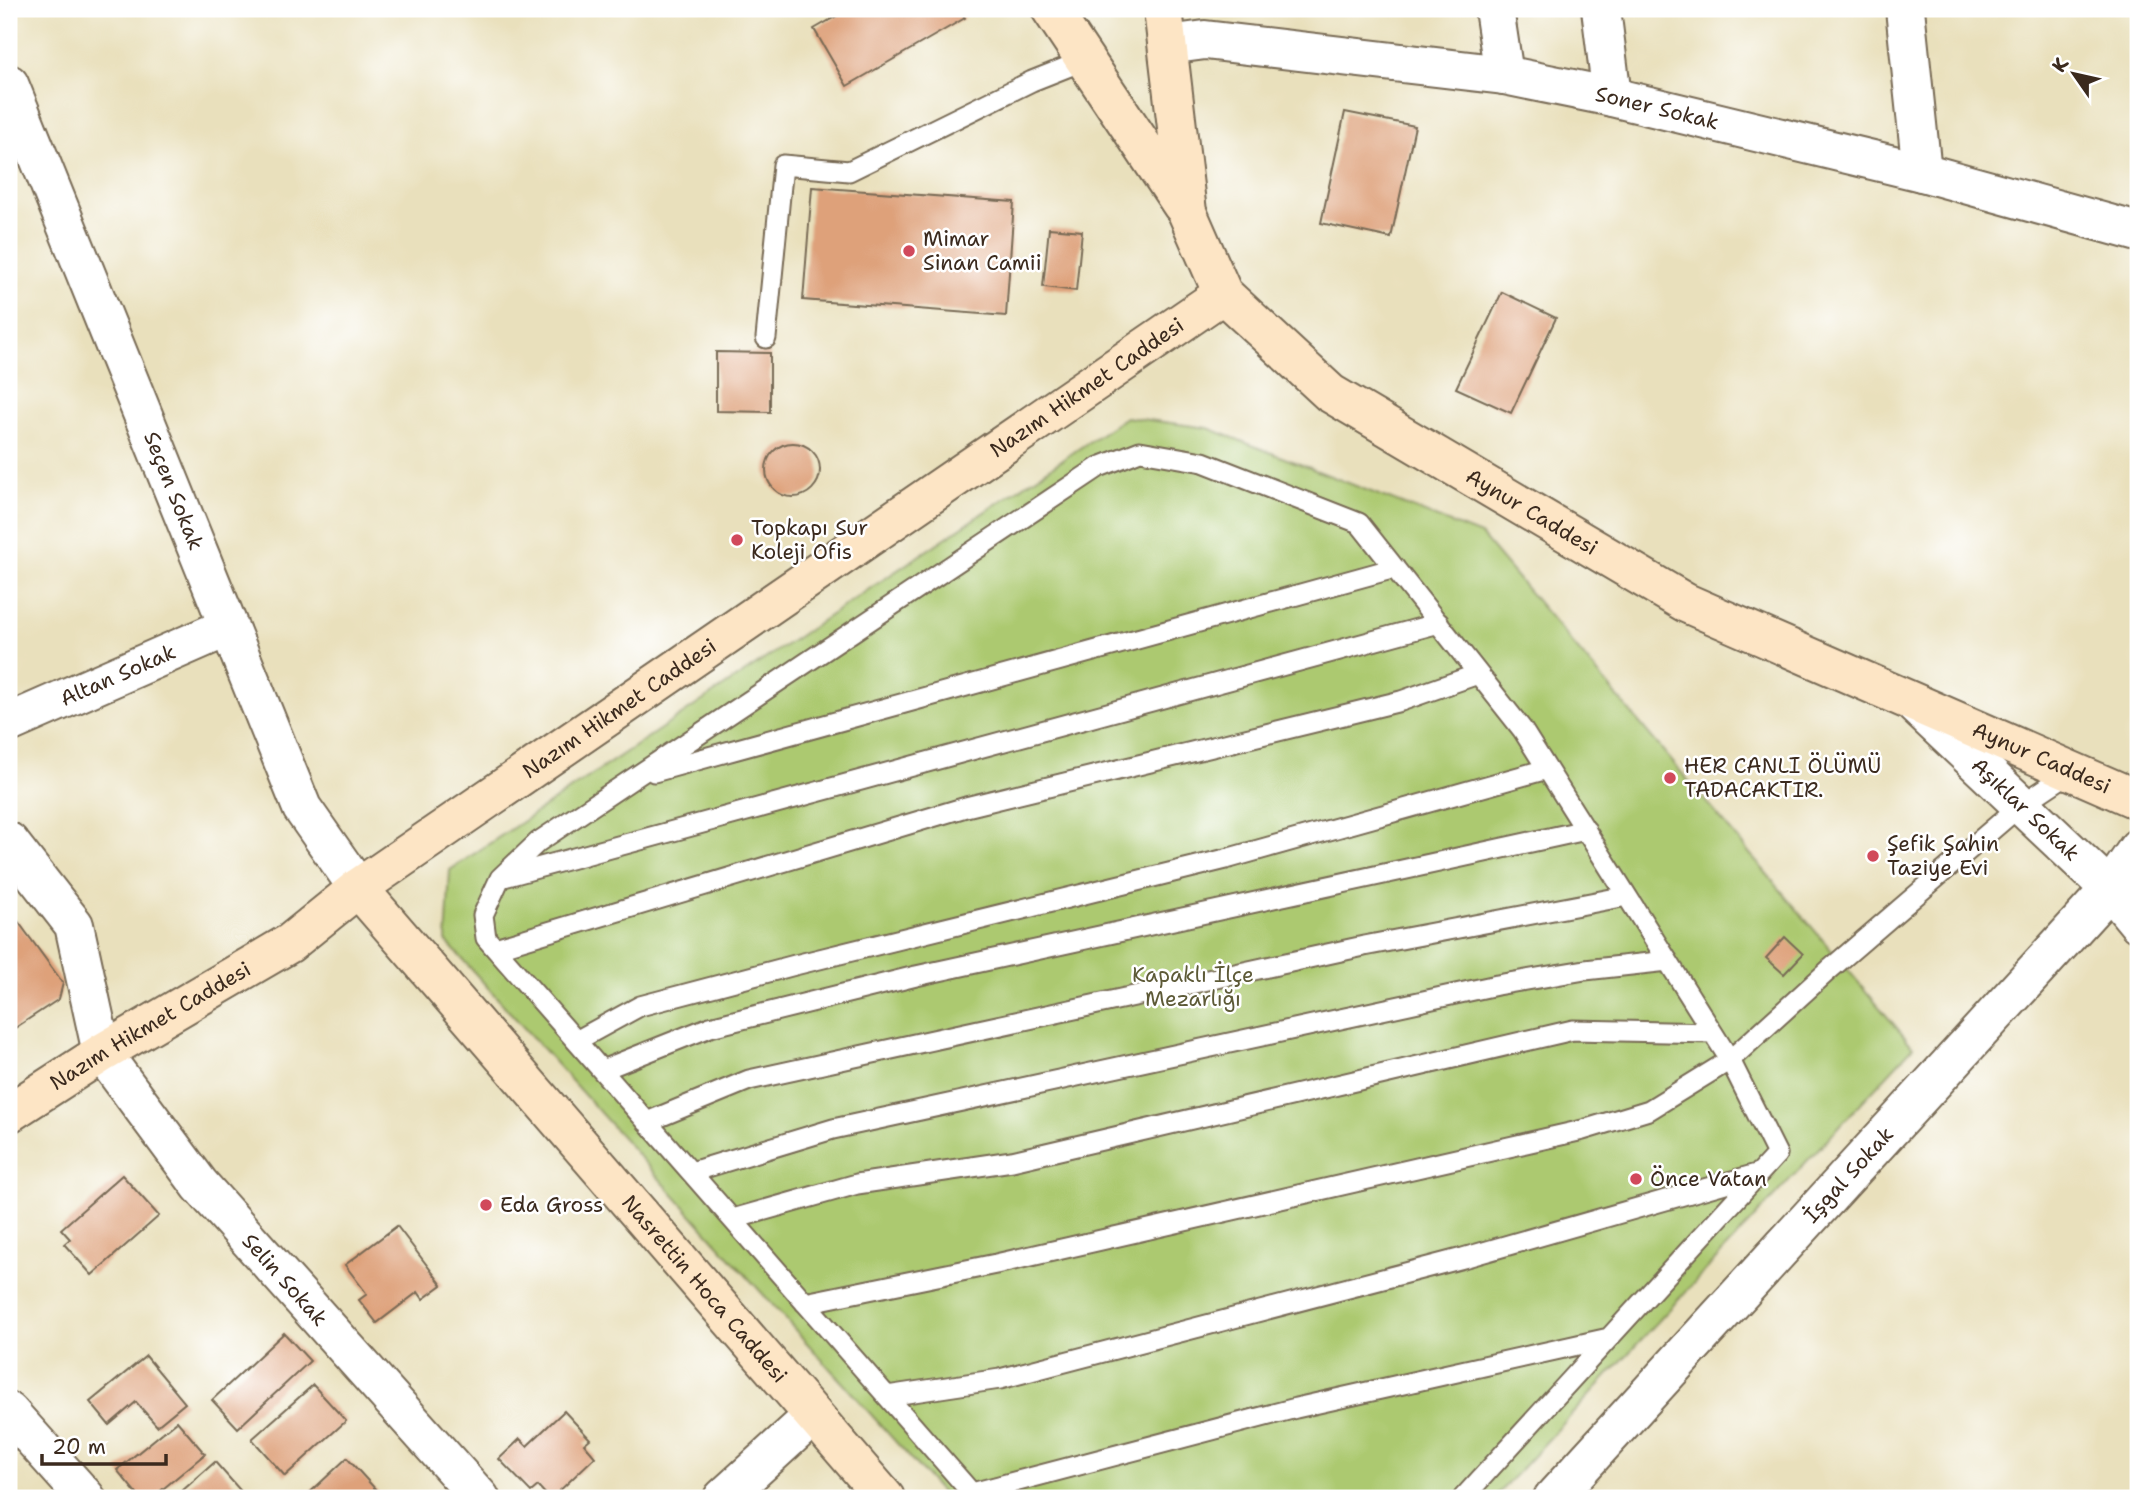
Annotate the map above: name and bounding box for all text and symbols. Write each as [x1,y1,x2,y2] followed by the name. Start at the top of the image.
[2038,38,2108,108] north arrow
[2046,52,2074,77] text: K
[1593,80,1722,136] street label: Soner Sokak
[923,225,1042,277] place label: Mimar Sinan Camii
[901,243,917,259] marker: Mimar Sinan Camii
[984,311,1189,464] street label: Nazım Hikmet Caddesi
[137,428,210,554] street label: Seçen Sokak
[1461,462,1603,562] street label: Aynur Caddesi
[751,514,868,566] place label: Topkapı Sur Koleji Ofis
[729,532,745,548] marker: Topkapı Sur Koleji Ofis
[517,632,722,785] street label: Nazım Hikmet Caddesi
[56,638,180,713] street label: Altan Sokak
[1968,716,2115,800] street label: Aynur Caddesi
[1965,751,2086,867] street label: Aşıklar Sokak
[1684,752,1881,804] place label: HER CANLI ÖLÜMÜ TADACAKTIR.
[1662,770,1678,786] marker: HER CANLI ÖLÜMÜ TADACAKTIR.
[1887,830,1999,882] place label: Şefik Şahin Taziye Evi
[1865,848,1881,864] marker: Şefik Şahin Taziye Evi
[44,955,256,1097] street label: Nazım Hikmet Caddesi
[1132,961,1254,1013] park label: Kapaklı İlçe Mezarlığı
[1797,1121,1900,1229] street label: İşgal Sokak
[1650,1165,1767,1193] place label: Önce Vatan
[1628,1171,1644,1187] marker: Önce Vatan
[615,1189,793,1389] street label: Nasrettin Hoca Caddesi
[500,1191,603,1219] place label: Eda Gross
[478,1197,494,1213] marker: Eda Gross
[236,1227,334,1332] street label: Selin Sokak
[42,1423,166,1467] scale bar
[52,1433,106,1461] text: 20 m

